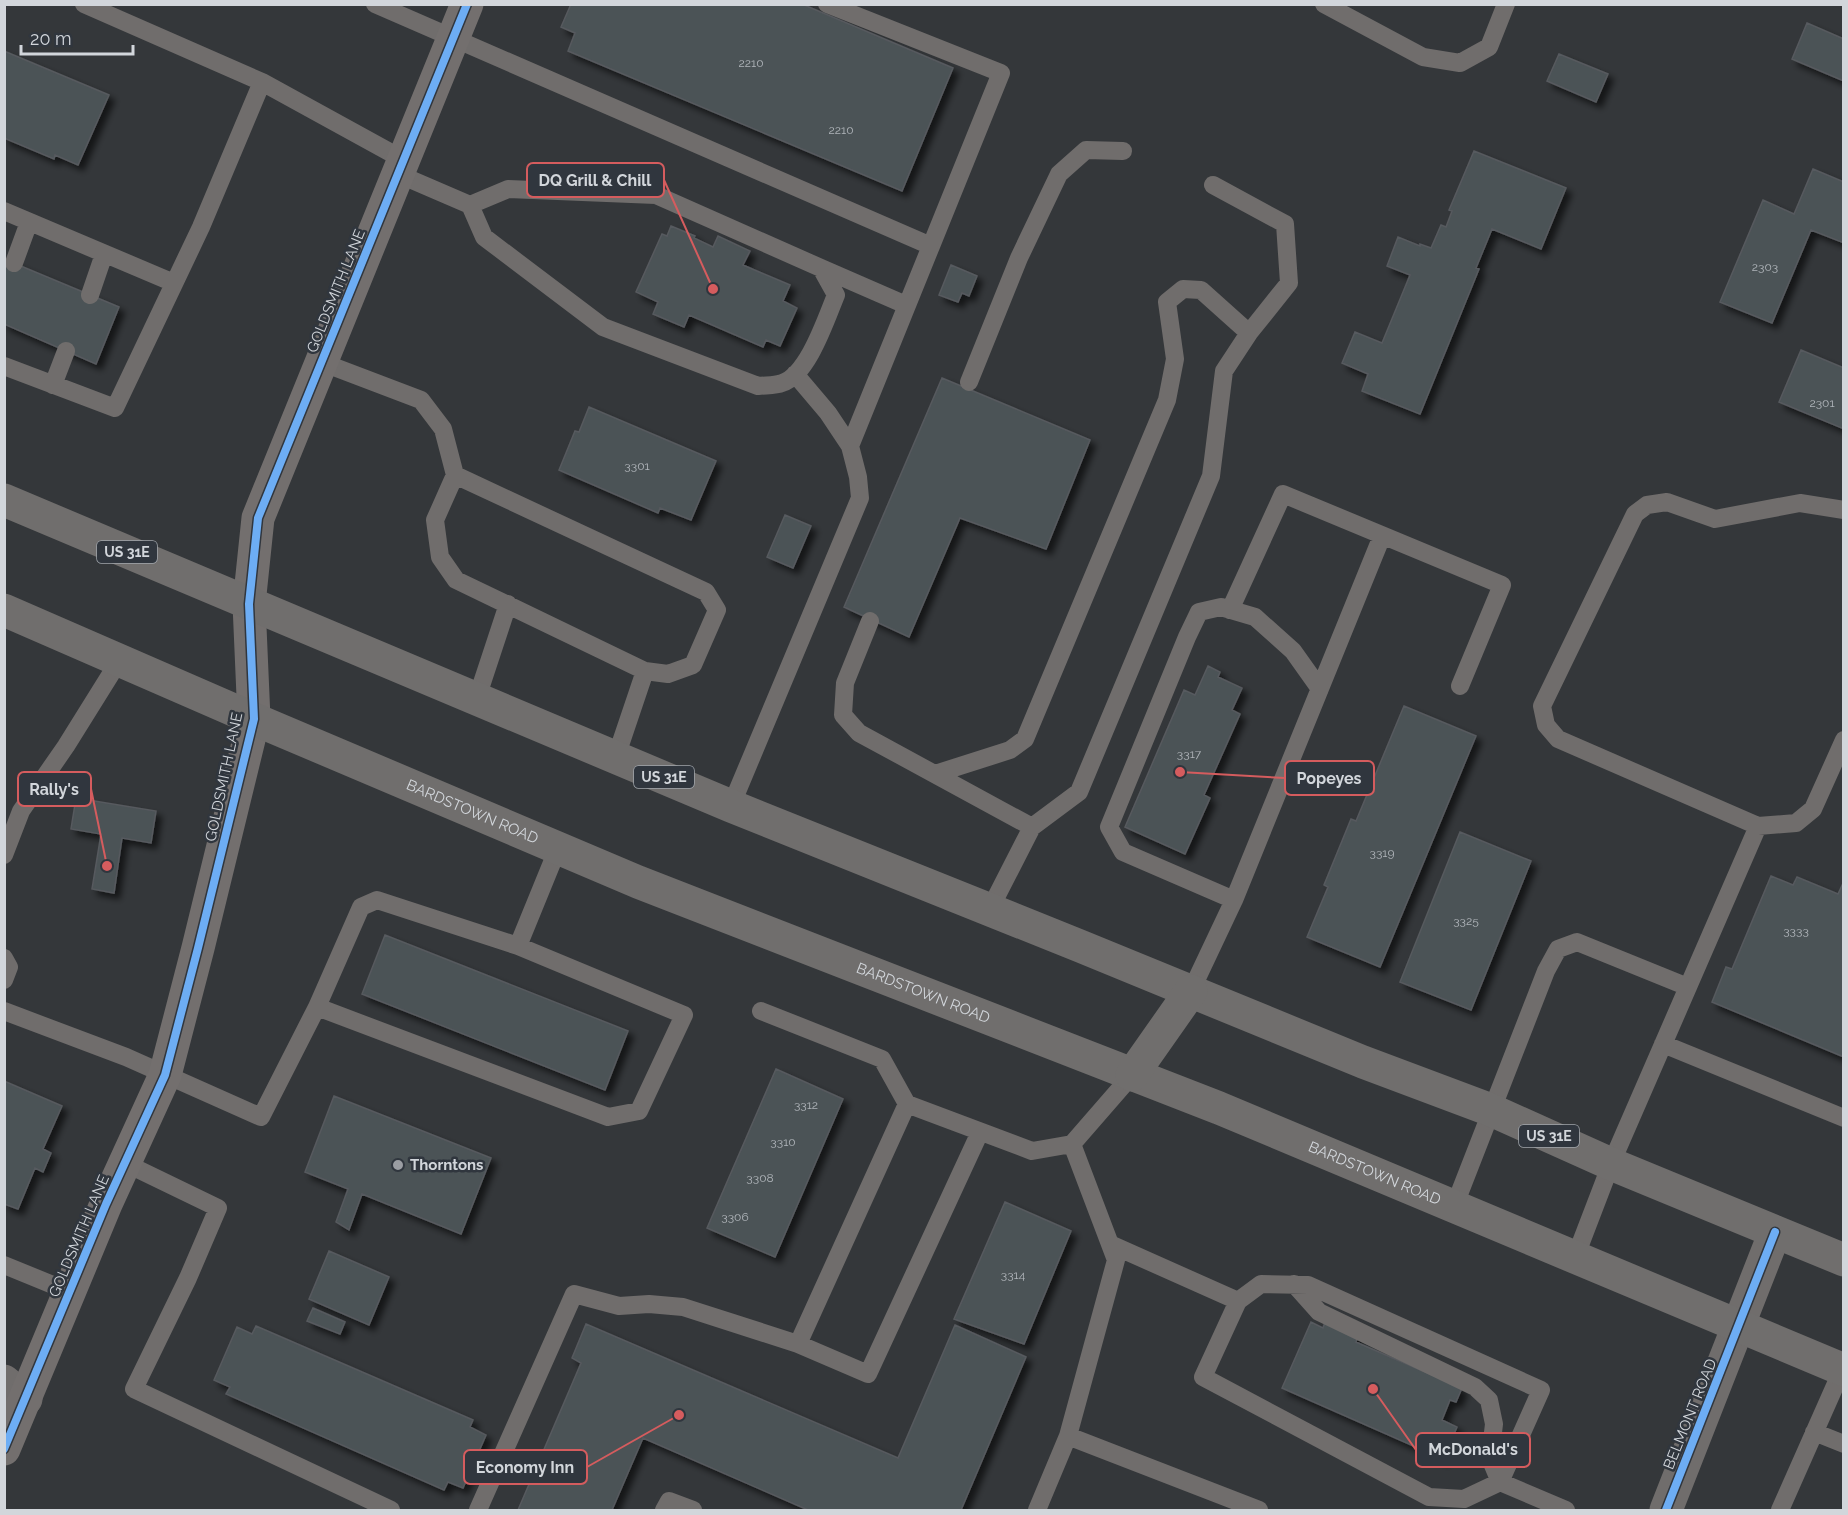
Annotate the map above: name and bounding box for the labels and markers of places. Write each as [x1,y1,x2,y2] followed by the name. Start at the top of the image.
[527,163,664,197] callout: DQ Grill & Chill
[1285,761,1374,795] callout: Popeyes
[18,772,91,806] callout: Rally's
[410,1156,483,1174] place label: Thorntons
[391,1158,405,1172] marker: Thorntons
[1416,1433,1530,1467] callout: McDonald's
[464,1450,587,1484] callout: Economy Inn

